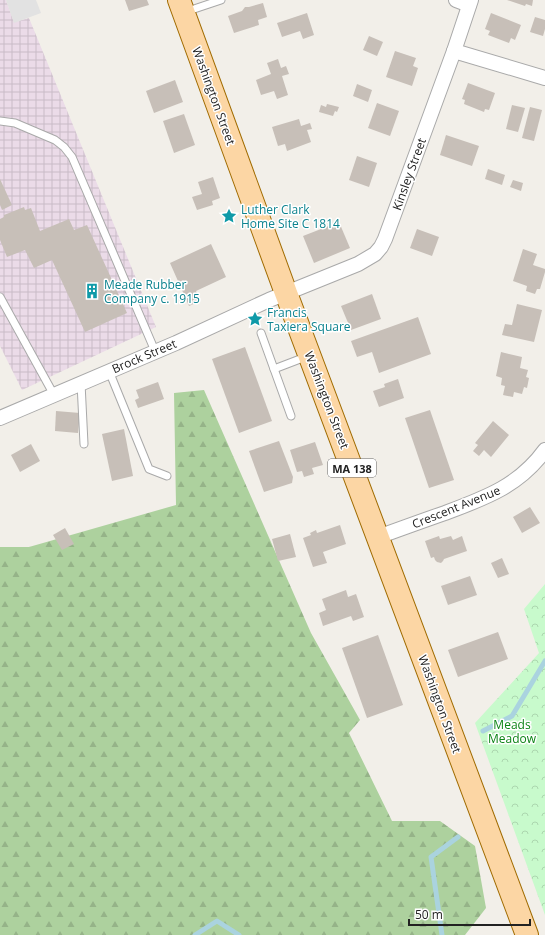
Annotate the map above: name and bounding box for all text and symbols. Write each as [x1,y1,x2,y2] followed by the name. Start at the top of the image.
[188,45,240,147] street label: Washington Street
[388,135,430,213] street label: Kinsley Street
[241,201,340,232] place label: Luther Clark Home Site C 1814
[220,207,238,225] place icon: Luther Clark Home Site C 1814
[104,276,200,307] place label: Meade Rubber Company c. 1915
[83,282,101,300] building icon: Meade Rubber Company c. 1915
[267,304,351,335] place label: Francis Taxiera Square
[246,310,264,328] place icon: Francis Taxiera Square
[109,335,179,377] street label: Brock Street
[301,349,353,451] street label: Washington Street
[328,459,376,477] road number: MA 138
[409,481,503,532] street label: Crescent Avenue
[414,653,466,755] street label: Washington Street
[488,716,537,747] park label: Meads Meadow
[409,901,530,927] scale bar
[415,906,443,923] text: 50 m

